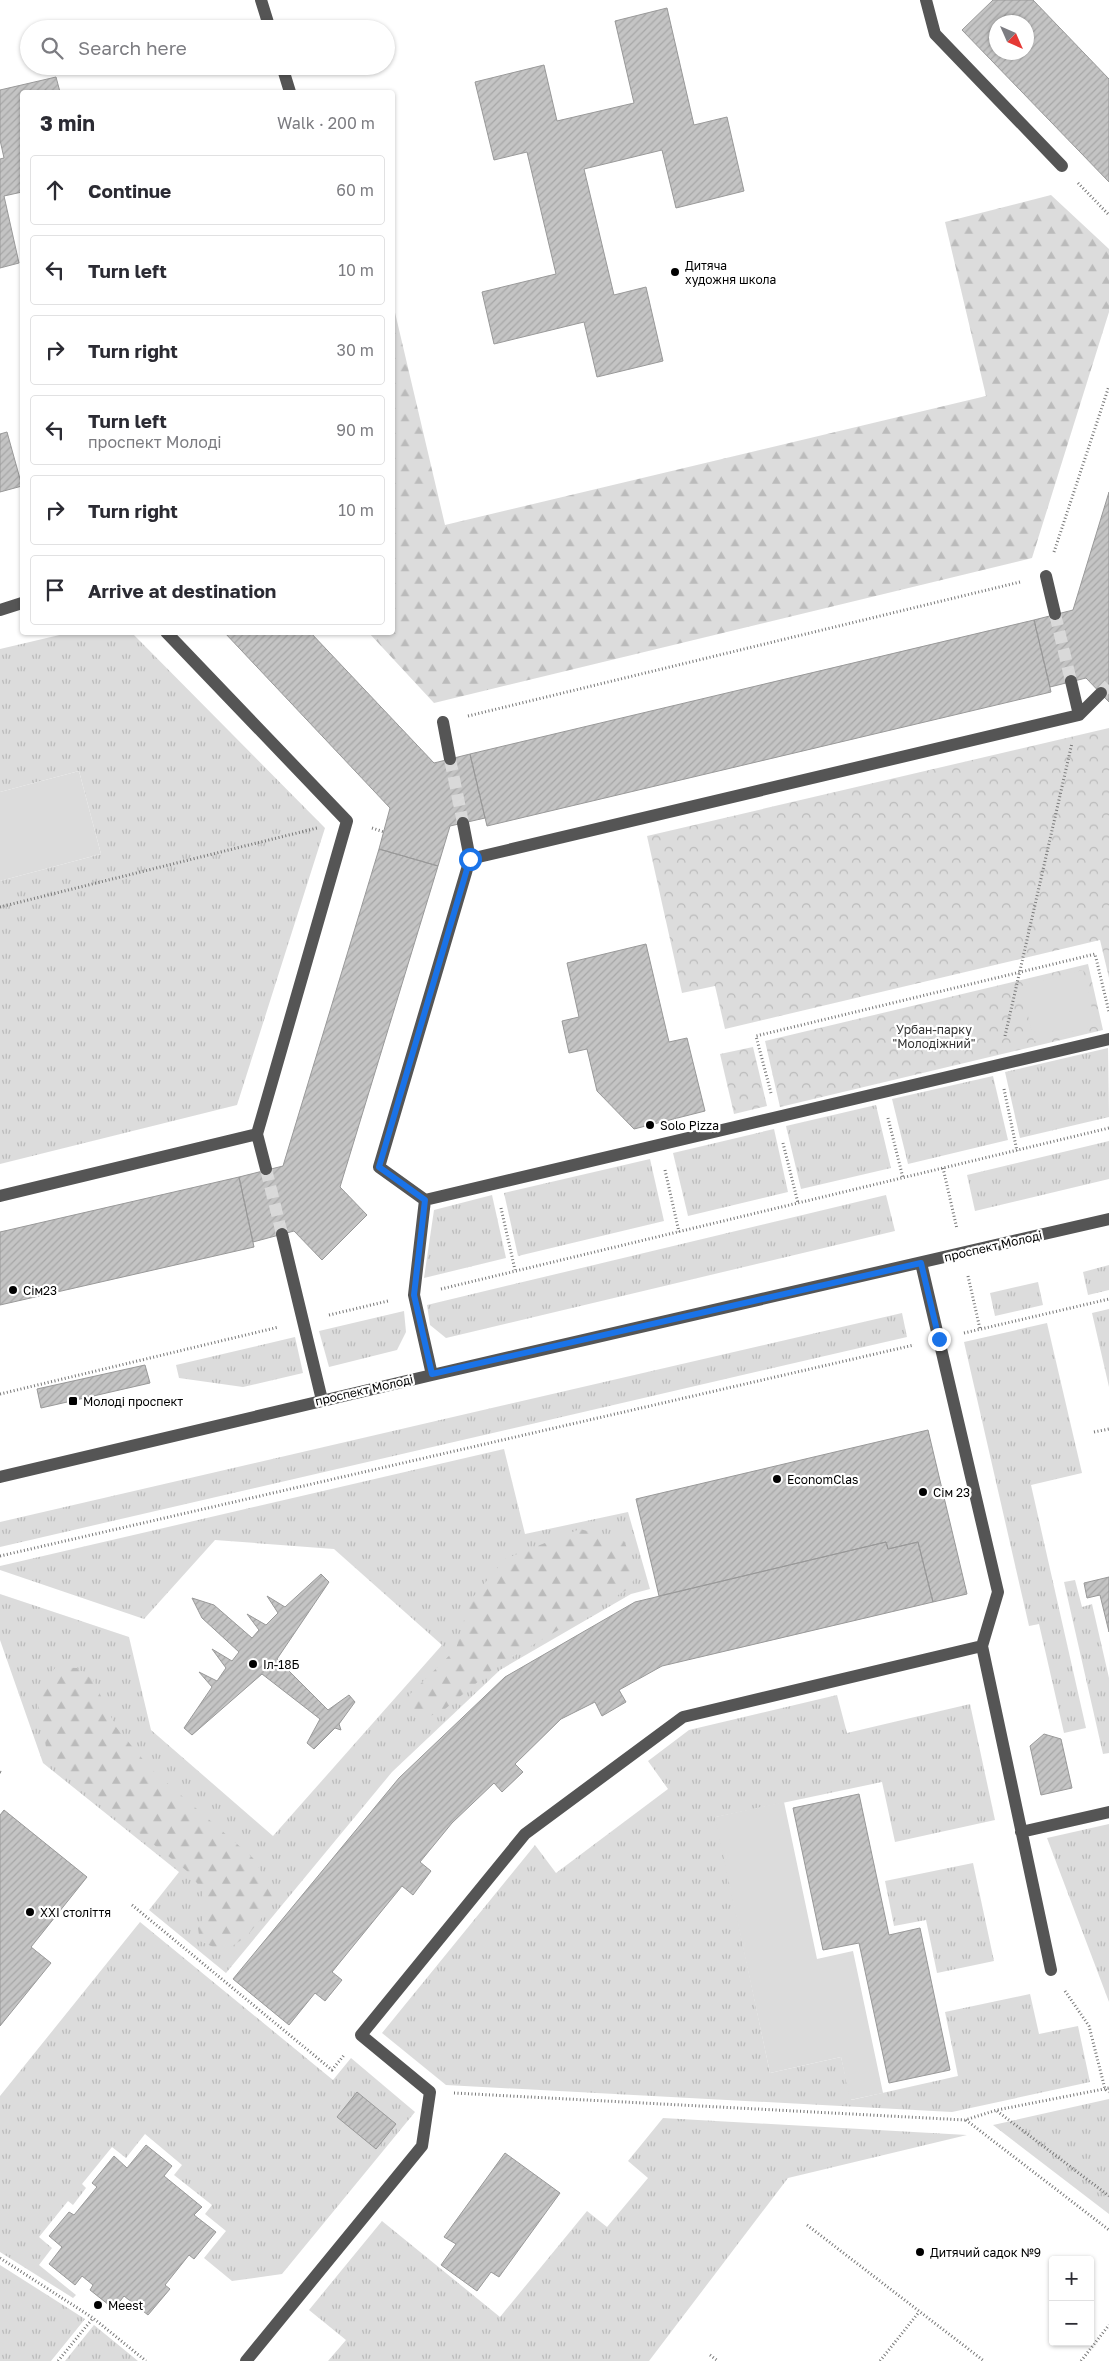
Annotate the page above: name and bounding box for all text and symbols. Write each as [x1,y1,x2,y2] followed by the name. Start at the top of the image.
[989,15,1034,60] north arrow
[20,20,395,75] search box
[38,34,66,62] icon: search
[78,36,187,59] text: Search here
[40,110,95,136] text: 3 min
[277,113,375,133] text: Walk · 200 m
[41,176,69,204] icon: ahead
[88,179,171,202] text: Continue
[336,180,374,200] text: 60 m
[41,256,69,284] icon: left
[685,258,776,287] place label: Дитяча художня школа
[88,259,167,282] text: Turn left
[338,260,374,280] text: 10 m
[669,266,681,278] marker: Дитяча художня школа
[41,336,69,364] icon: right
[88,339,178,362] text: Turn right
[337,340,374,360] text: 30 m
[88,409,167,432] text: Turn left
[41,416,69,444] icon: left
[336,420,374,440] text: 90 m
[88,432,222,452] text: проспект Молоді
[41,496,69,524] icon: right
[88,499,178,522] text: Turn right
[338,500,374,520] text: 10 m
[41,576,69,604] icon: arrive
[88,579,276,602] text: Arrive at destination
[459,848,482,871] route start
[893,1022,975,1051] park label: Урбан-парку "Молодіжний"
[660,1118,719,1133] place label: Solo Pizza
[644,1119,656,1131] marker: Solo Pizza
[942,1227,1044,1265] street label: проспект Молоді
[23,1283,57,1298] place label: Сім23
[7,1284,19,1296] marker: Сім23
[928,1328,951,1351] route end
[313,1371,415,1409] street label: проспект Молоді
[83,1394,183,1409] place label: Молоді проспект
[67,1395,79,1407] marker: Молоді проспект
[787,1472,858,1487] place label: EconomClas
[771,1473,783,1485] marker: EconomClas
[933,1485,970,1500] place label: Сім 23
[917,1486,929,1498] marker: Сім 23
[263,1657,299,1672] place label: Іл-18Б
[247,1658,259,1670] marker: Іл-18Б
[40,1905,111,1920] place label: ХХІ століття
[24,1906,36,1918] marker: ХХІ століття
[930,2245,1041,2260] place label: Дитячий садок №9
[914,2246,926,2258] marker: Дитячий садок №9
[1049,2256,1094,2346] map controls
[1049,2256,1094,2301] button: +
[108,2298,144,2313] place label: Meest
[92,2299,104,2311] marker: Meest
[1049,2301,1094,2346] button: −

